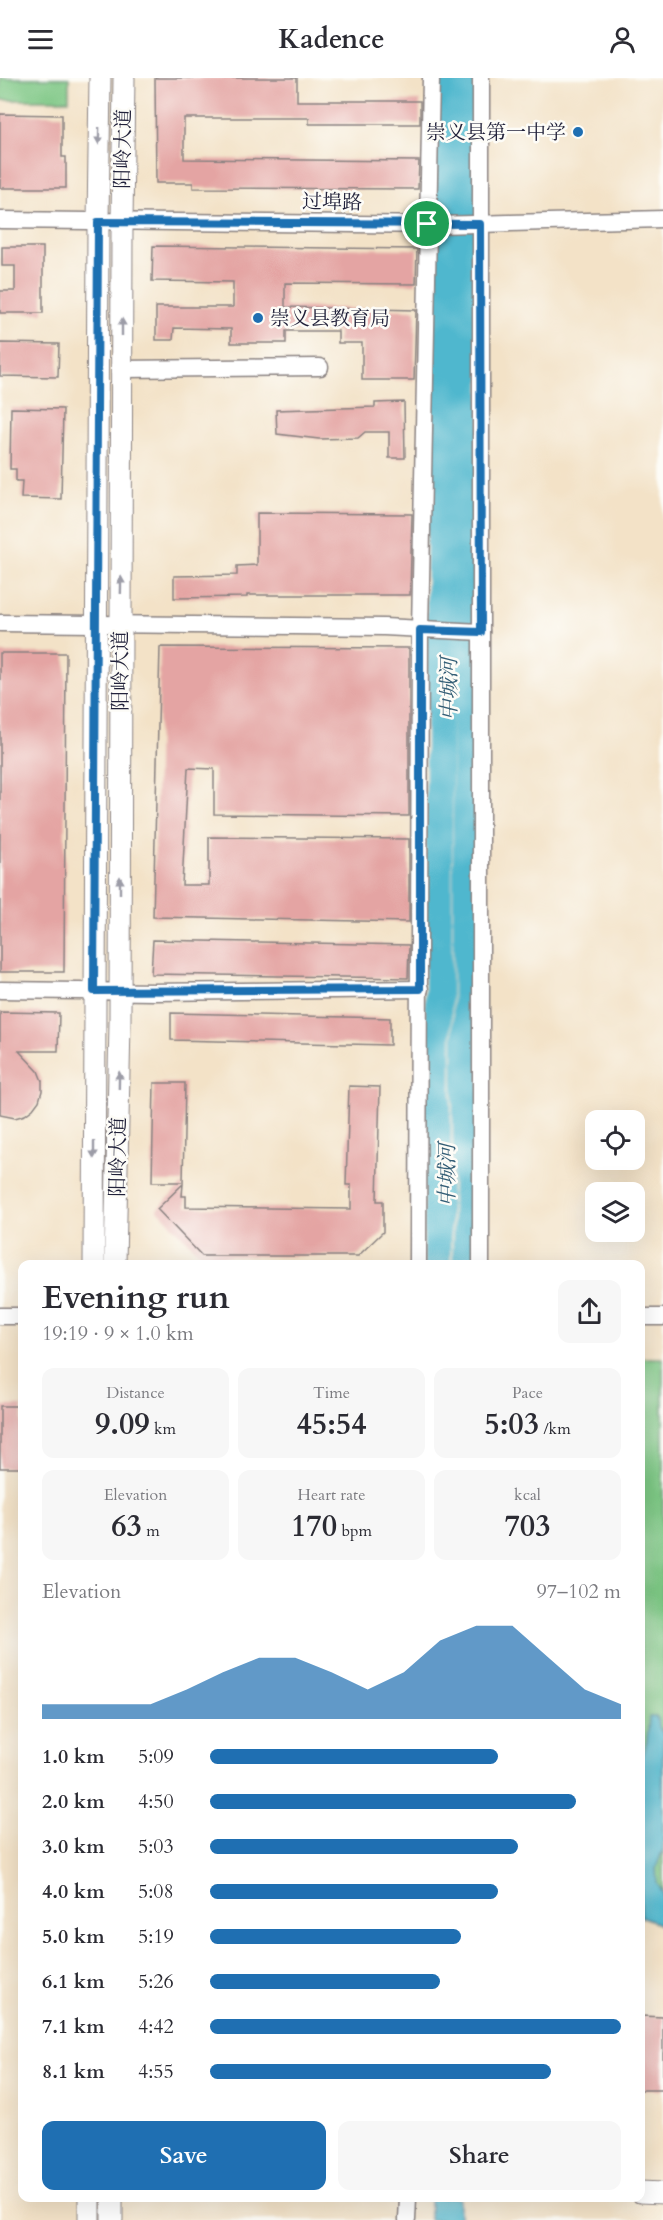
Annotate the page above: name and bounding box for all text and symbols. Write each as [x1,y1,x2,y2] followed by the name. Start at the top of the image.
[278,21,385,58] text: Kadence
[24,23,57,56] icon: menu
[606,23,639,56] icon: person
[109,109,137,189] street label: 阳岭大道
[426,119,566,146] place label: 崇义县第一中学
[571,125,585,139] marker: 崇义县第一中学
[94,127,104,146] one-way arrow
[302,188,362,216] street label: 过埠路
[401,198,452,249] pin
[410,207,443,240] icon: arrive
[270,305,390,332] place label: 崇义县教育局
[251,311,265,325] marker: 崇义县教育局
[118,318,127,337] one-way arrow
[116,576,126,595] one-way arrow
[107,631,134,711] street label: 阳岭大道
[435,654,464,721] water label: 中城河
[115,876,124,895] one-way arrow
[115,1071,124,1090] one-way arrow
[585,1110,645,1242] map controls
[585,1110,645,1170] button: locate
[104,1117,132,1197] street label: 阳岭大道
[433,1140,462,1207] water label: 中城河
[89,1141,99,1160] one-way arrow
[585,1182,645,1242] button: layers
[42,1275,230,1320] text: Evening run
[558,1280,621,1343] button: share
[42,1320,194,1347] text: 19:19 · 9 × 1.0 km
[106,1382,165,1404] text: Distance
[313,1382,350,1404] text: Time
[512,1382,543,1404] text: Pace
[95,1404,150,1445] text: 9.09
[296,1404,367,1445] text: 45:54
[484,1404,539,1445] text: 5:03
[150,1418,176,1440] text: km
[539,1418,571,1440] text: /km
[104,1484,167,1506] text: Elevation
[298,1484,365,1506] text: Heart rate
[514,1484,541,1506] text: kcal
[111,1506,142,1547] text: 63
[291,1506,337,1547] text: 170
[504,1506,551,1547] text: 703
[142,1520,160,1542] text: m
[337,1520,372,1542] text: bpm
[42,1578,121,1605] text: Elevation
[536,1578,621,1605] text: 97–102 m
[42,1743,105,1770] text: 1.0 km
[138,1743,174,1770] text: 5:09
[42,1788,105,1815] text: 2.0 km
[138,1788,174,1815] text: 4:50
[42,1833,105,1860] text: 3.0 km
[138,1833,174,1860] text: 5:03
[42,1878,105,1905] text: 4.0 km
[138,1878,174,1905] text: 5:08
[42,1923,105,1950] text: 5.0 km
[138,1923,174,1950] text: 5:19
[42,1968,105,1995] text: 6.1 km
[138,1968,174,1995] text: 5:26
[42,2013,105,2040] text: 7.1 km
[138,2013,174,2040] text: 4:42
[42,2058,105,2085] text: 8.1 km
[138,2058,174,2085] text: 4:55
[42,2121,326,2190] button: Save
[338,2121,621,2190] button: Share

